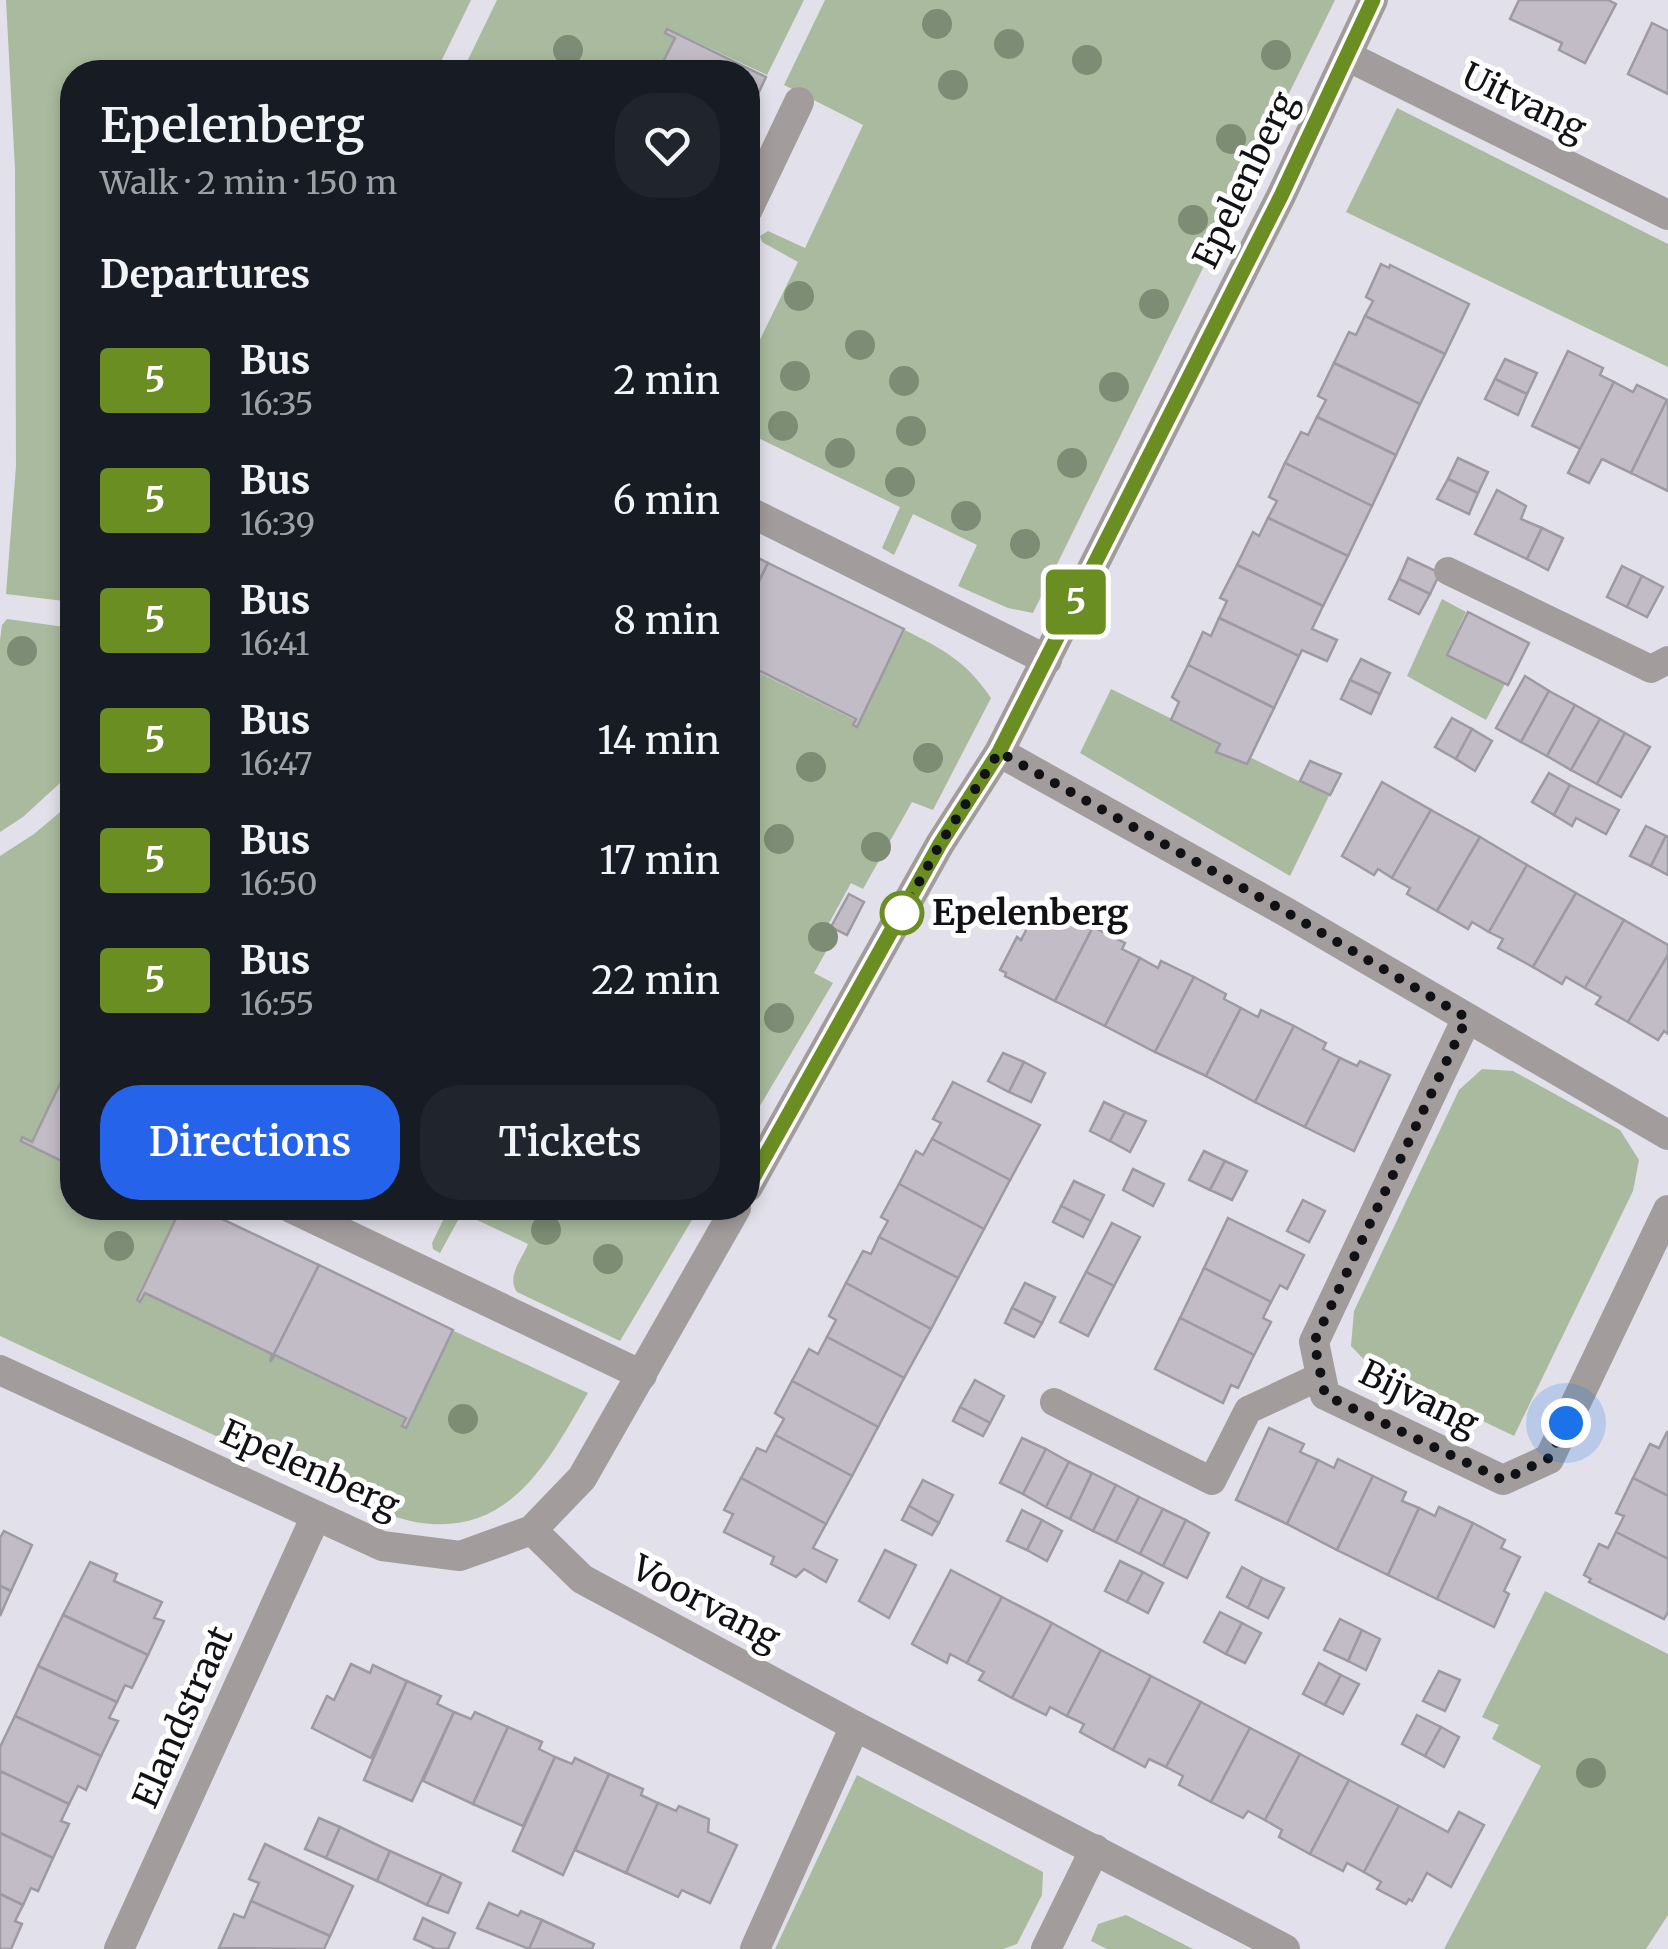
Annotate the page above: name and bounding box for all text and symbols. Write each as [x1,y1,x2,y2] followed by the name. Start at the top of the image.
[1455,53,1593,151] street label: Uitvang
[1183,85,1307,275] street label: Epelenberg
[615,93,720,198] button: heart
[100,95,365,155] text: Epelenberg
[100,163,397,203] text: Walk · 2 min · 150 m
[100,251,310,298] text: Departures
[240,337,310,384] text: Bus
[613,357,720,404] text: 2 min
[145,358,165,402] text: 5
[240,384,313,424] text: 16:35
[240,457,310,504] text: Bus
[613,477,720,524] text: 6 min
[145,478,165,522] text: 5
[240,504,315,544] text: 16:39
[1044,570,1108,634] line badge: 5
[240,577,310,624] text: Bus
[1066,580,1086,624] text: 5
[613,597,720,644] text: 8 min
[145,598,165,642] text: 5
[240,624,310,664] text: 16:41
[240,697,310,744] text: Bus
[597,717,720,764] text: 14 min
[145,718,165,762] text: 5
[240,744,312,784] text: 16:47
[240,817,310,864] text: Bus
[599,837,720,884] text: 17 min
[145,838,165,882] text: 5
[240,864,317,904] text: 16:50
[932,891,1129,935] place label: Epelenberg
[881,892,923,934] marker: Epelenberg
[240,937,310,984] text: Bus
[591,957,720,1004] text: 22 min
[145,958,165,1002] text: 5
[240,984,314,1024] text: 16:55
[100,1085,400,1200] button: Directions
[420,1085,720,1200] button: Tickets
[1352,1350,1486,1446] street label: Bijvang
[1541,1398,1591,1448] your location
[214,1410,406,1528] street label: Epelenberg
[623,1545,788,1660] street label: Voorvang
[123,1619,243,1815] street label: Elandstraat

